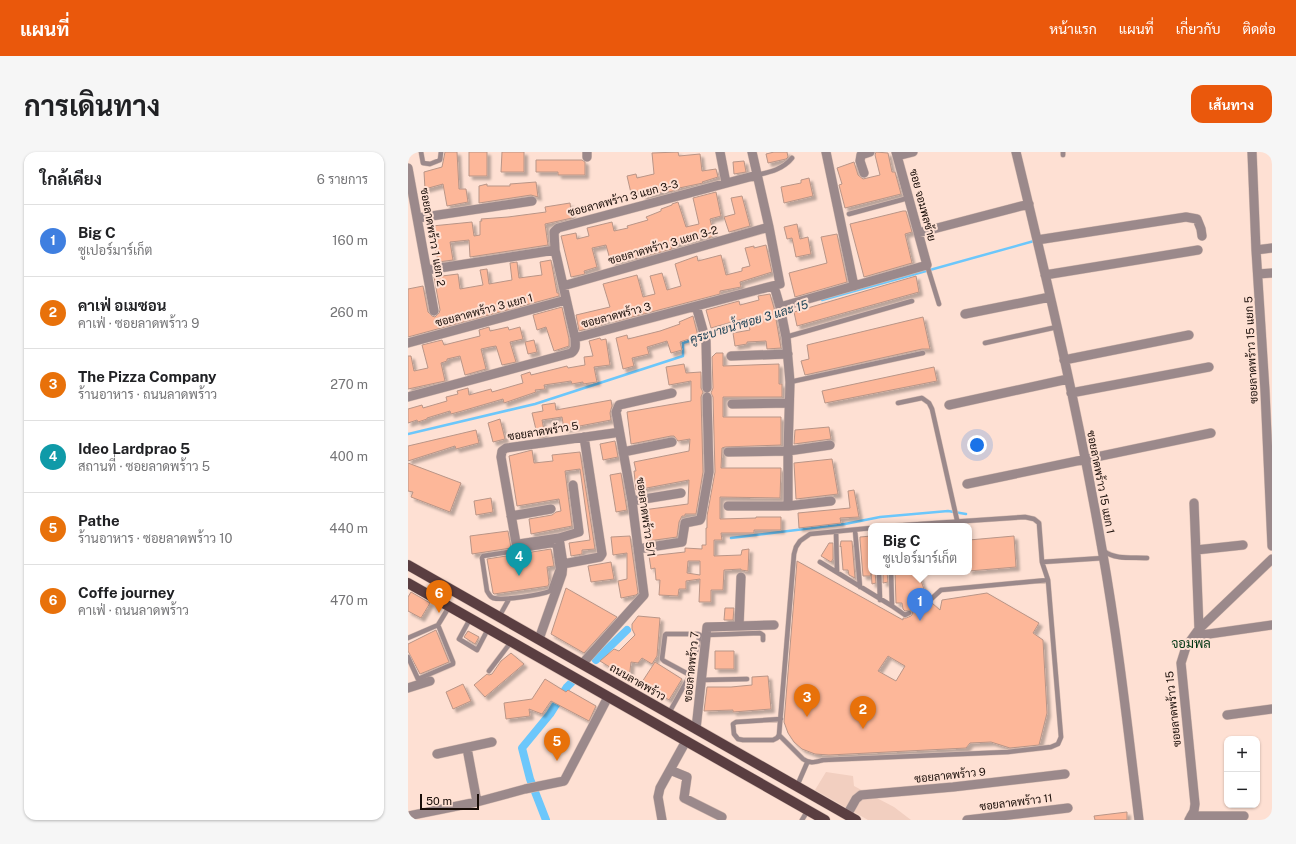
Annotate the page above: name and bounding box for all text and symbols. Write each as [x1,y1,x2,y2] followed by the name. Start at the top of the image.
[20,18,69,40] text: แผนที่
[1049,21,1097,37] text: หน้าแรก
[1119,21,1154,37] text: แผนที่
[1176,21,1220,37] text: เกี่ยวกับ
[1242,21,1276,37] text: ติดต่อ
[1191,85,1272,123] button: เส้นทาง
[24,89,160,122] text: การเดินทาง
[908,167,939,242] street label: ซอย จอมพลซ้าย
[40,169,102,189] text: ใกล้เคียง
[317,172,368,187] text: 6 รายการ
[566,176,680,219] street label: ซอยลาดพร้าว 3 แยก 3-3
[418,187,449,288] street label: ซอยลาดพร้าว 1 แยก 2
[606,223,720,266] street label: ซอยลาดพร้าว 3 แยก 3-2
[78,224,116,241] text: Big C
[50,233,56,248] text: 1
[332,233,368,248] text: 160 m
[78,243,152,258] text: ซูเปอร์มาร์เก็ต
[434,290,534,329] street label: ซอยลาดพร้าว 3 แยก 1
[687,293,811,348] water label: คูระบายน้ำซอย 3 และ 15
[1241,296,1260,404] street label: ซอยลาดพร้าว 15 แยก 5
[78,297,167,314] text: คาเฟ่ อเมซอน
[580,299,652,330] street label: ซอยลาดพร้าว 3
[49,305,57,320] text: 2
[330,305,368,320] text: 260 m
[78,316,199,331] text: คาเฟ่ · ซอยลาดพร้าว 9
[78,368,217,385] text: The Pizza Company
[49,377,57,392] text: 3
[330,377,368,392] text: 270 m
[78,387,217,402] text: ร้านอาหาร · ถนนลาดพร้าว
[507,418,579,443] street label: ซอยลาดพร้าว 5
[1085,429,1118,535] street label: ซอยลาดพร้าว 15 แยก 1
[967,435,987,455] your location
[78,440,190,457] text: Ideo Lardprao 5
[49,449,57,464] text: 4
[330,449,368,464] text: 400 m
[78,459,210,474] text: สถานที่ · ซอยลาดพร้าว 5
[634,476,658,557] street label: ซอยลาดพร้าว 5/1
[78,512,120,529] text: Pathe
[49,521,57,536] text: 5
[329,521,368,536] text: 440 m
[868,523,972,575] popup
[78,531,233,546] text: ร้านอาหาร · ซอยลาดพร้าว 10
[883,532,921,549] text: Big C
[506,543,532,576] pin: 4
[883,551,957,566] text: ซูเปอร์มาร์เก็ต
[426,580,452,613] pin: 6
[78,584,175,601] text: Coffe journey
[907,588,933,621] pin: 1
[49,593,57,608] text: 6
[330,593,368,608] text: 470 m
[78,603,189,618] text: คาเฟ่ · ถนนลาดพร้าว
[680,630,701,703] street label: ซอยลาดพร้าว 7
[1171,636,1211,651] district label: จอมพล
[608,660,669,703] street label: ถนนลาดพร้าว
[1162,670,1183,748] street label: ซอยลาดพร้าว 15
[794,684,820,717] pin: 3
[850,696,876,729] pin: 2
[544,728,570,761] pin: 5
[1224,736,1260,808] map controls
[1224,736,1260,772] button: +
[914,764,986,785] street label: ซอยลาดพร้าว 9
[1224,772,1260,808] button: −
[979,791,1053,812] street label: ซอยลาดพร้าว 11
[420,792,479,811] scale bar
[426,795,452,807] text: 50 m

